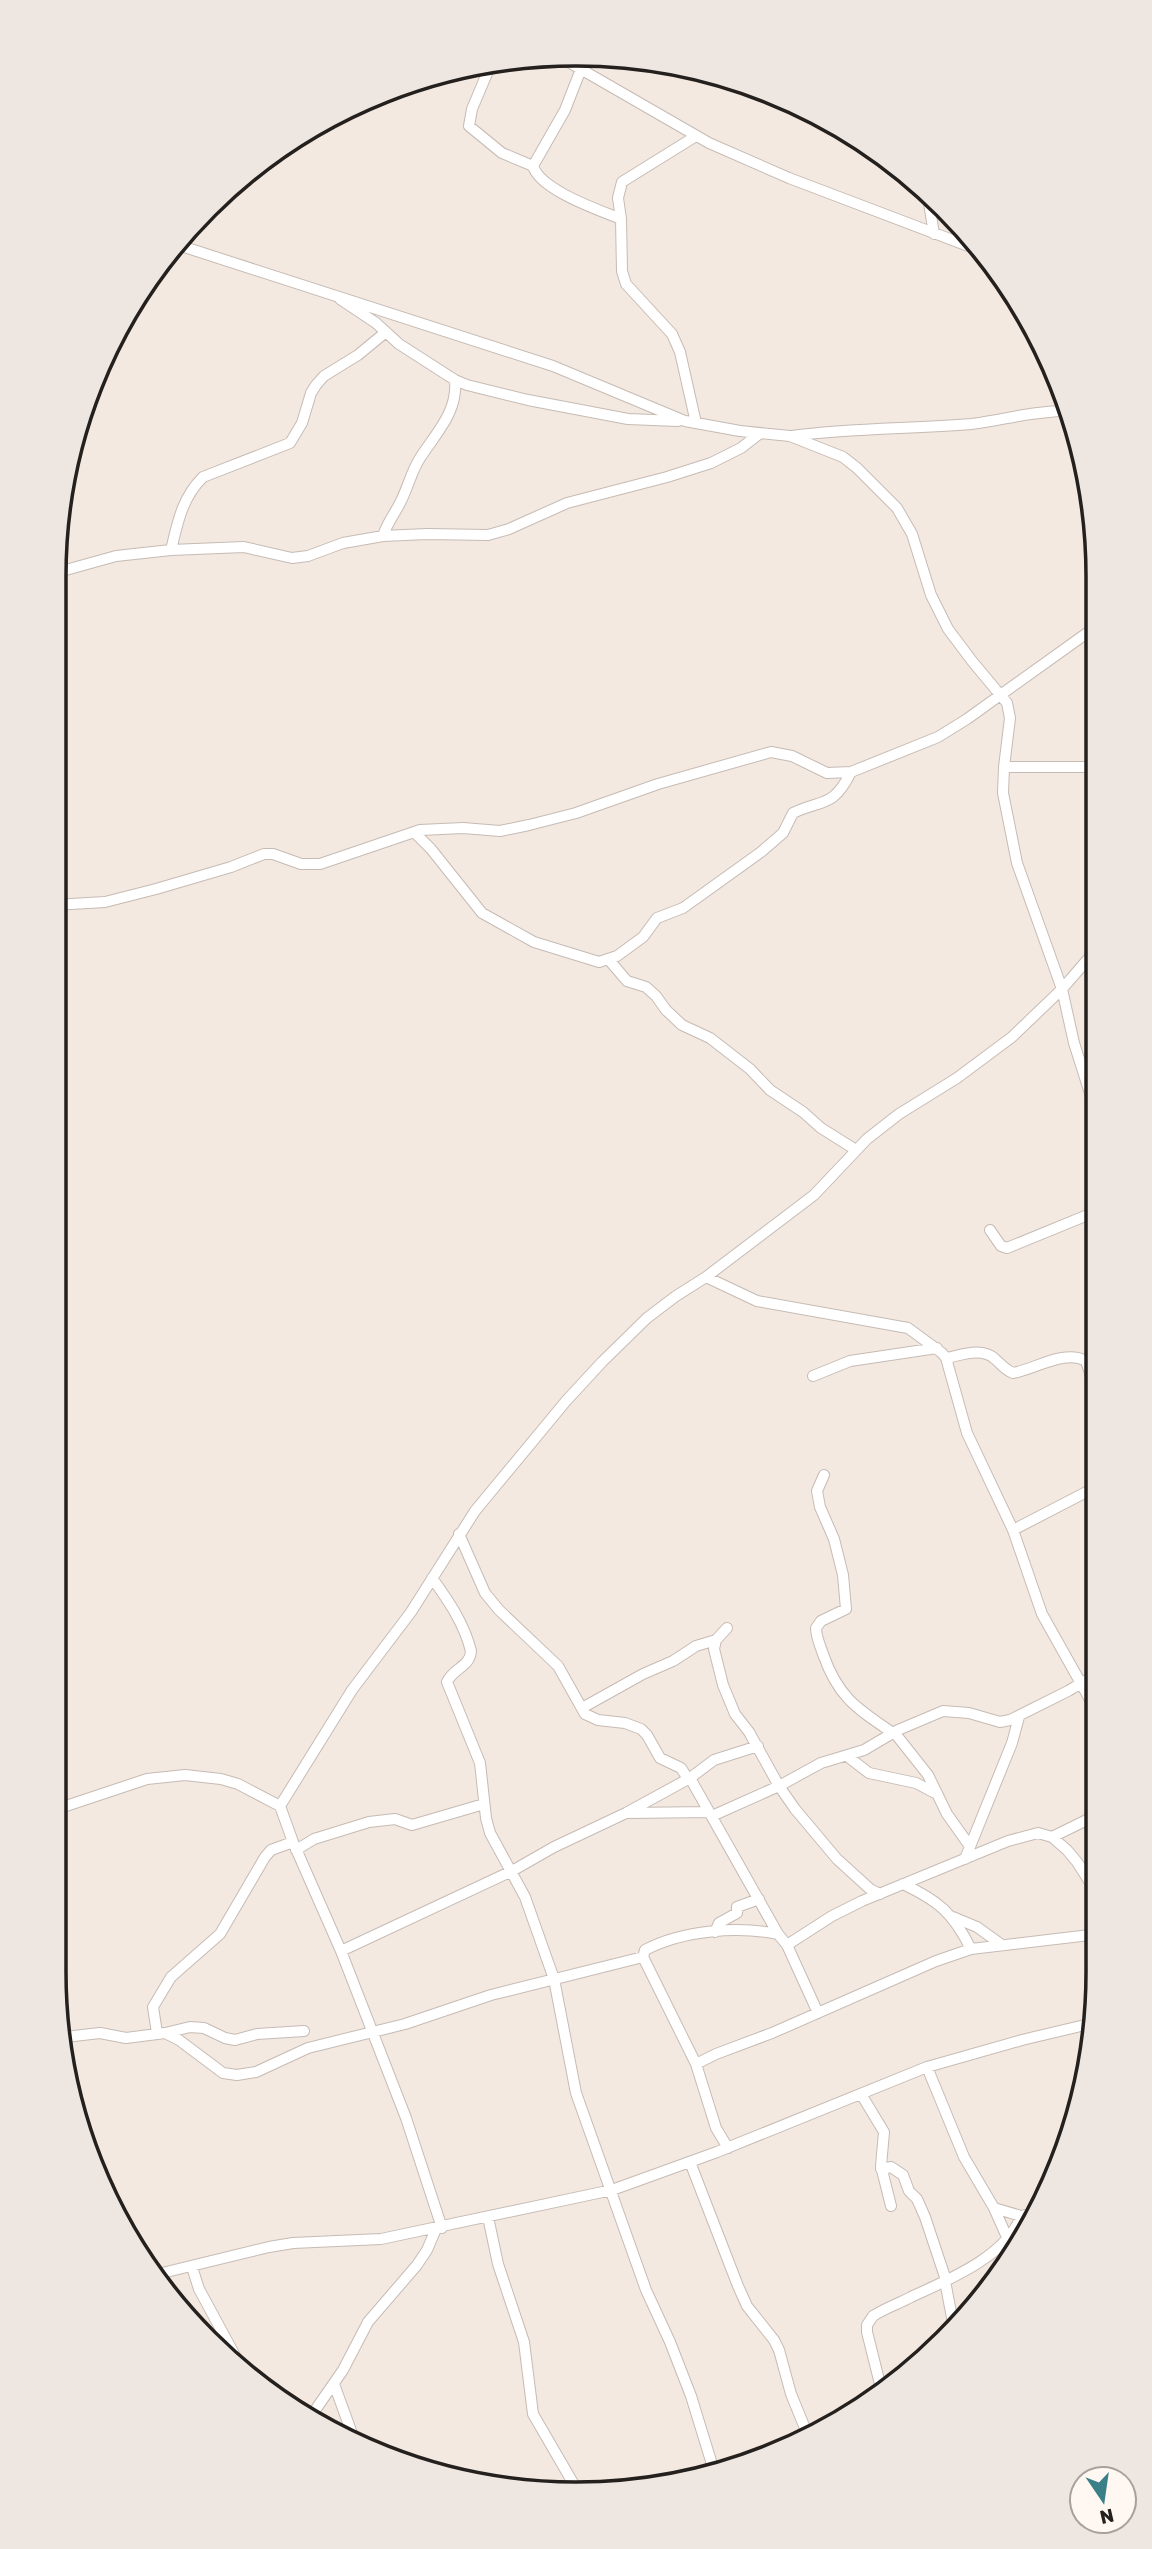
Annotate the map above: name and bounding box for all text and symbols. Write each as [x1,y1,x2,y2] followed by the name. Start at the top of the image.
[1068,2465,1138,2535] north arrow
[1097,2503,1116,2529] text: N

